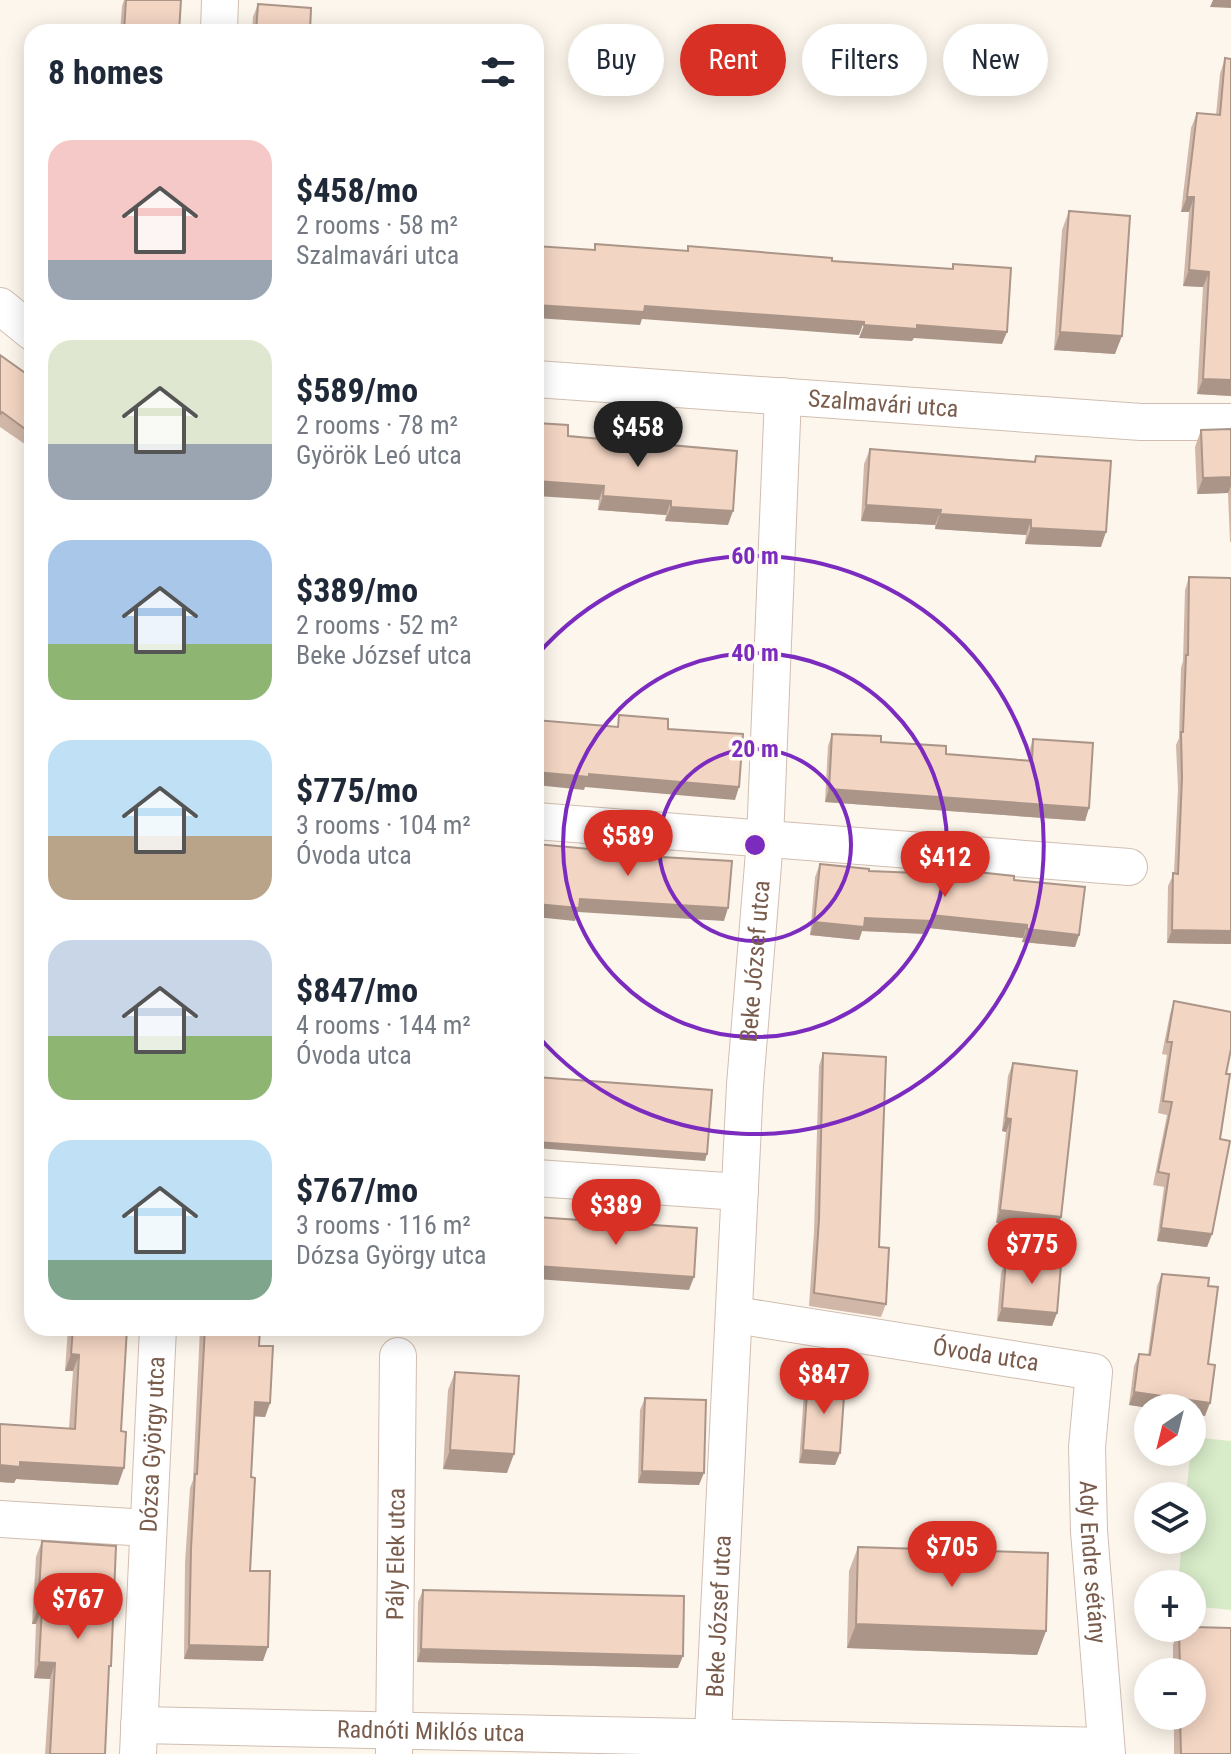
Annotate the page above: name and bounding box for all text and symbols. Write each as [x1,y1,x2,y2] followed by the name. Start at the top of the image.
[568,24,664,96] chip: Buy
[680,24,786,96] chip: Rent
[802,24,927,96] chip: Filters
[943,24,1048,96] chip: New
[476,50,520,94] icon: filters
[48,52,164,92] text: 8 homes
[296,170,418,210] text: $458/mo
[112,172,208,268] icon: home
[296,210,458,240] text: 2 rooms · 58 m²
[296,240,459,270] text: Szalmavári utca
[296,370,418,410] text: $589/mo
[112,372,208,468] icon: home
[807,384,959,423] street label: Szalmavári utca
[591,401,685,469] pin: $458
[296,410,458,440] text: 2 rooms · 78 m²
[612,412,664,442] text: $458
[296,440,462,470] text: Györök Leó utca
[731,542,779,570] text: 60 m
[296,570,418,610] text: $389/mo
[112,572,208,668] icon: home
[296,610,458,640] text: 2 rooms · 52 m²
[731,639,779,667] text: 40 m
[296,640,472,670] text: Beke József utca
[731,735,779,763] text: 20 m
[296,770,418,810] text: $775/mo
[112,772,208,868] icon: home
[296,810,471,840] text: 3 rooms · 104 m²
[581,810,675,878] pin: $589
[602,821,654,851] text: $589
[741,831,769,859] centre of rings
[898,831,992,899] pin: $412
[296,840,412,870] text: Óvoda utca
[919,842,971,872] text: $412
[735,879,776,1043] street label: Beke József utca
[296,970,418,1010] text: $847/mo
[112,972,208,1068] icon: home
[296,1010,471,1040] text: 4 rooms · 144 m²
[296,1040,412,1070] text: Óvoda utca
[296,1170,418,1210] text: $767/mo
[112,1172,208,1268] icon: home
[569,1179,663,1247] pin: $389
[590,1190,642,1220] text: $389
[296,1210,471,1240] text: 3 rooms · 116 m²
[985,1218,1079,1286] pin: $775
[1006,1229,1058,1259] text: $775
[296,1240,486,1270] text: Dózsa György utca
[931,1333,1041,1377] street label: Óvoda utca
[777,1348,871,1416] pin: $847
[134,1356,171,1533] street label: Dózsa György utca
[798,1359,850,1389] text: $847
[1134,1394,1206,1466] north arrow
[1134,1394,1206,1730] map controls
[1074,1480,1112,1644] street label: Ady Endre sétány
[1134,1482,1206,1554] button: layers
[381,1488,411,1620] street label: Pály Elek utca
[905,1521,999,1589] pin: $705
[926,1532,978,1562] text: $705
[701,1534,737,1698] street label: Beke József utca
[1134,1570,1206,1642] button: +
[31,1573,125,1641] pin: $767
[52,1584,104,1614] text: $767
[1134,1658,1206,1730] button: −
[337,1715,525,1747] street label: Radnóti Miklós utca

